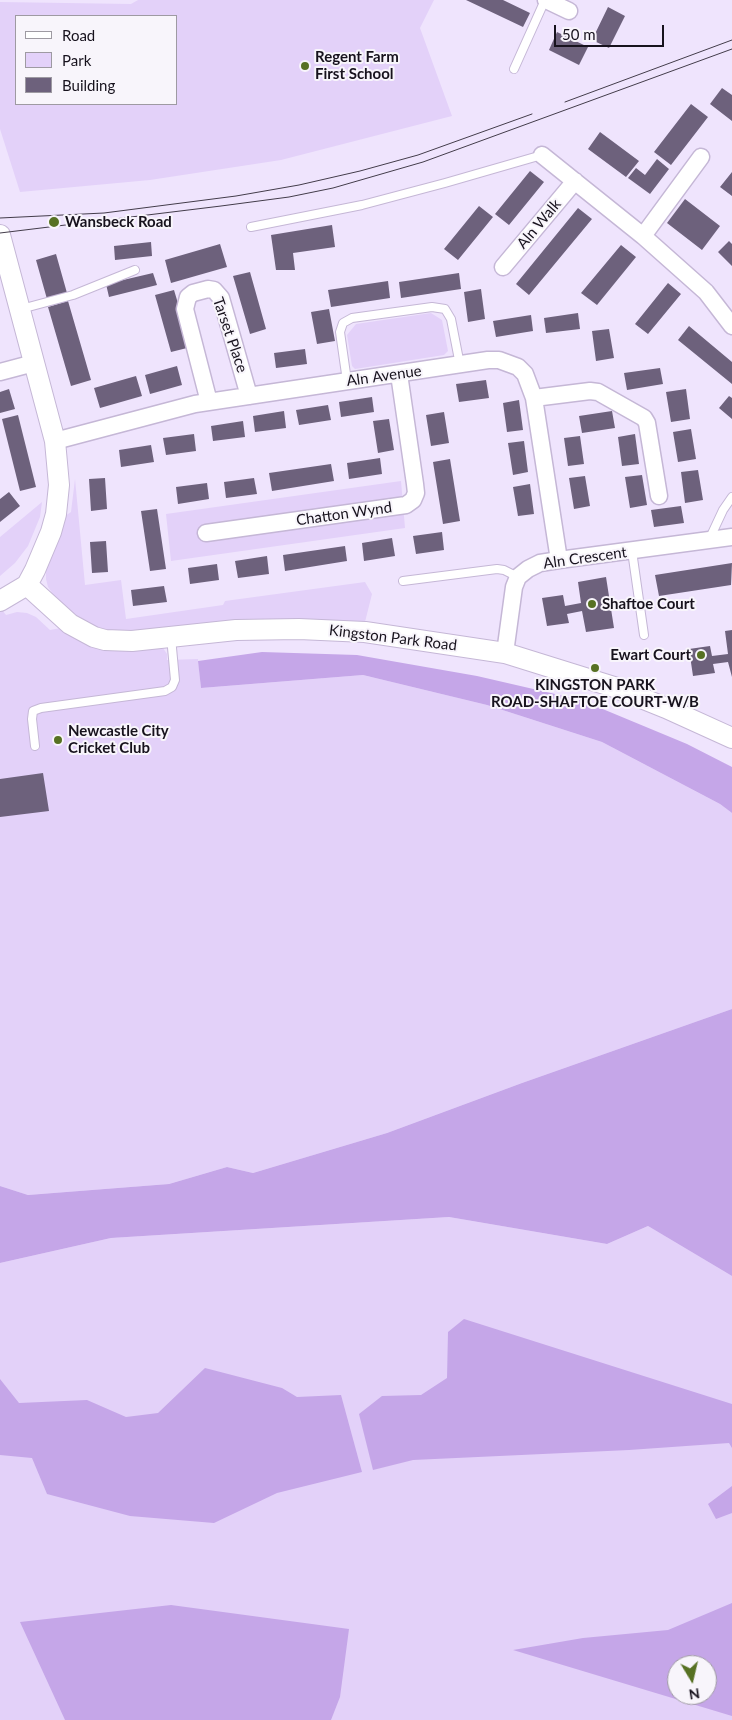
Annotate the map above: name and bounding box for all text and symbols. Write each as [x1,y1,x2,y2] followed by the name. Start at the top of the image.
[15,15,178,105] legend
[557,15,667,47] scale bar
[562,25,596,43] text: 50 m
[62,26,95,44] text: Road
[315,48,399,83] place label: Regent Farm First School
[62,51,91,69] text: Park
[299,60,311,72] marker: Regent Farm First School
[62,76,115,94] text: Building
[513,196,565,252] street label: Aln Walk
[65,213,172,231] place label: Wansbeck Road
[47,215,61,229] marker: Wansbeck Road
[209,295,251,375] street label: Tarset Place
[345,362,423,390] street label: Aln Avenue
[295,498,393,530] street label: Chatton Wynd
[542,543,628,573] street label: Aln Crescent
[602,595,695,613] place label: Shaftoe Court
[586,598,598,610] marker: Shaftoe Court
[328,621,458,655] street label: Kingston Park Road
[610,646,691,664] place label: Ewart Court
[695,649,707,661] marker: Ewart Court
[589,662,601,674] marker: KINGSTON PARK ROAD-SHAFTOE COURT-W/B
[491,676,699,711] place label: KINGSTON PARK ROAD-SHAFTOE COURT-W/B
[68,722,169,757] place label: Newcastle City Cricket Club
[52,734,64,746] marker: Newcastle City Cricket Club
[667,1655,717,1705] north arrow
[688,1685,701,1704] text: N

